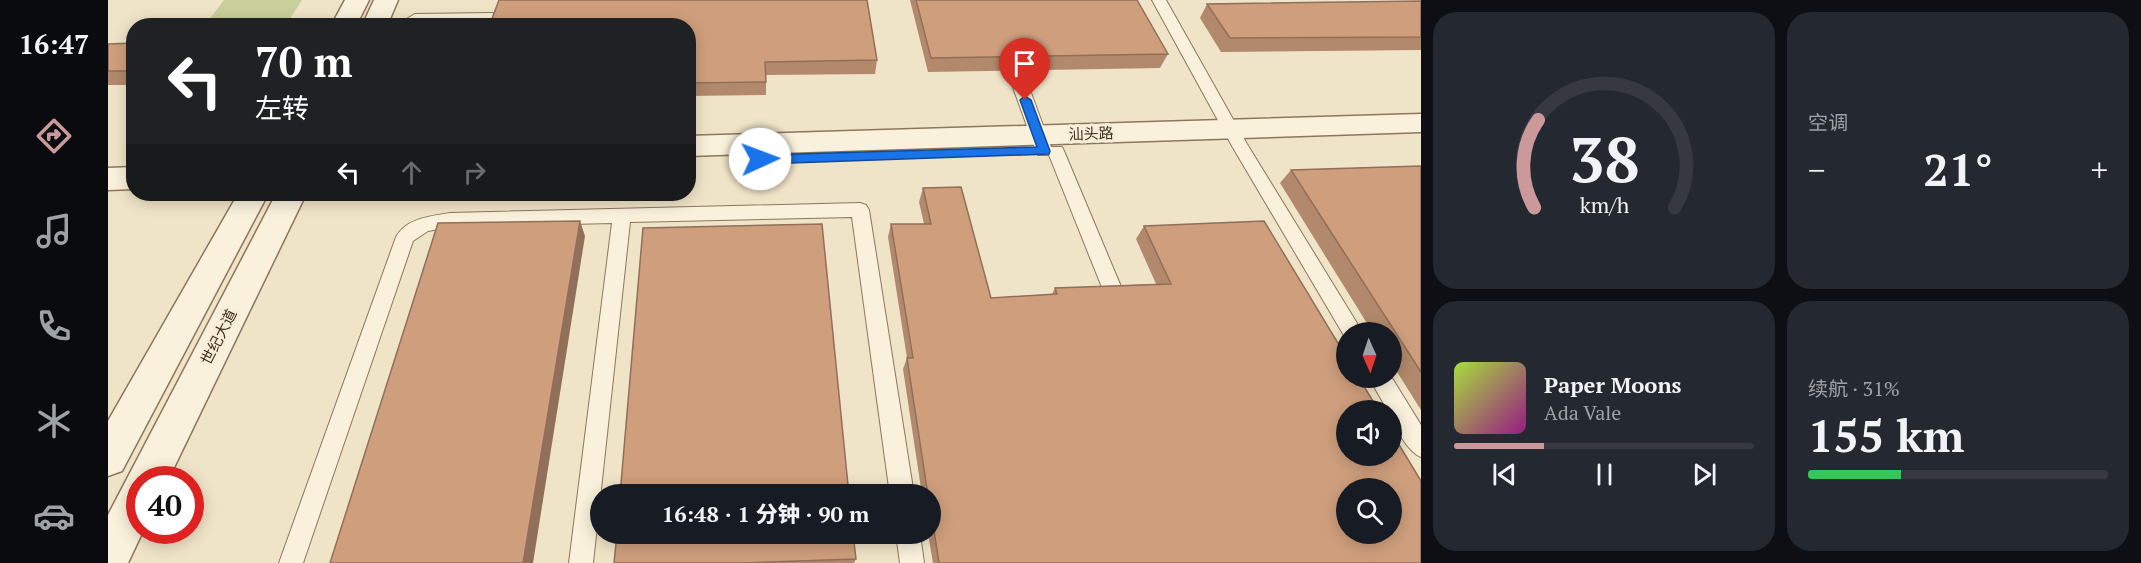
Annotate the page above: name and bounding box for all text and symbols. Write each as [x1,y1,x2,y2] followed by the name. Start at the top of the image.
[19,26,89,62] text: 16:47
[255,33,353,89] text: 70 m
[999,38,1050,100] pin
[156,42,234,120] icon: left
[1008,47,1041,80] icon: arrive
[255,90,309,126] text: 左转
[1808,109,1848,136] text: 空调
[33,115,75,157] icon: directions
[1569,117,1639,200] text: 38
[1068,122,1114,144] street label: 汕头路
[728,127,792,191] position arrow
[1923,139,1993,199] text: 21°
[1808,148,1826,191] text: −
[2090,148,2108,191] text: +
[332,156,365,189] icon: left
[395,156,428,189] icon: ahead
[458,156,491,189] icon: right
[1579,191,1629,219] text: km/h
[33,210,75,252] icon: music
[33,305,75,347] icon: phone
[196,305,241,368] street label: 世纪大道
[1336,322,1402,388] north arrow
[1336,322,1402,544] map controls
[1544,370,1682,399] text: Paper Moons
[1808,375,1900,402] text: 续航 · 31%
[1544,399,1621,426] text: Ada Vale
[33,400,75,442] icon: climate
[1336,400,1402,466] button: sound
[1808,405,1964,465] text: 155 km
[1488,458,1521,491] icon: previous
[1588,458,1621,491] icon: pause
[1688,458,1721,491] icon: next
[126,466,204,544] speed limit sign: 40
[1336,478,1402,544] button: search
[33,495,75,537] icon: car
[662,499,869,528] text: 16:48 · 1 分钟 · 90 m

